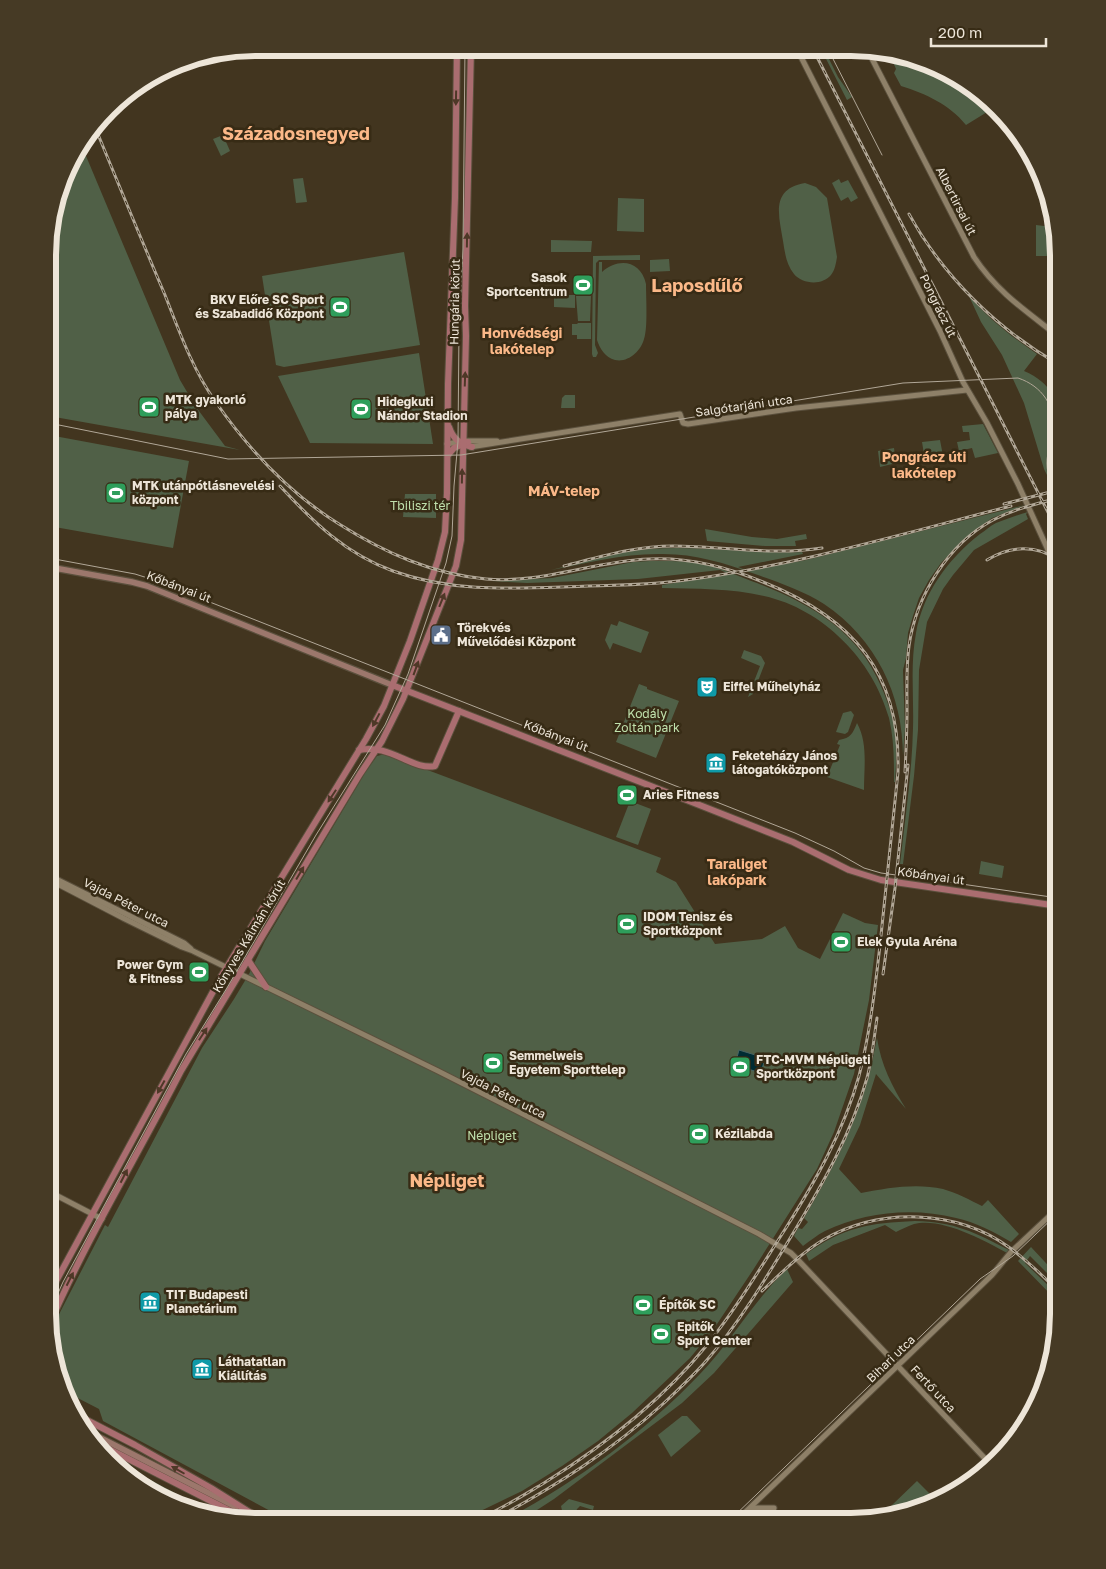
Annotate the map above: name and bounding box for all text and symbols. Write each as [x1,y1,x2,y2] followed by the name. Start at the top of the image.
[931,15,1046,47] scale bar
[938,23,982,41] text: 200 m
[452,91,460,107] one-way arrow
[222,122,370,144] district label: Századosnegyed
[933,164,980,238] street label: Albertirsai út
[463,232,471,248] one-way arrow
[446,259,463,345] street label: Hungária körút
[486,270,567,299] place label: Sasok Sportcentrum
[917,272,960,340] street label: Pongrácz út
[571,273,595,297] sports icon: Sasok Sportcentrum
[651,274,744,296] district label: Laposdűlő
[195,292,324,321] place label: BKV Előre SC Sport és Szabadidő Központ
[328,295,352,319] sports icon: BKV Előre SC Sport és Szabadidő Központ
[482,324,563,357] district label: Honvédségi lakótelep
[461,371,469,387] one-way arrow
[694,391,793,420] street label: Salgótarjáni utca
[165,392,246,421] place label: MTK gyakorló pálya
[377,394,467,423] place label: Hidegkuti Nándor Stadion
[137,395,161,419] sports icon: MTK gyakorló pálya
[349,397,373,421] sports icon: Hidegkuti Nándor Stadion
[882,448,966,481] district label: Pongrácz úti lakótelep
[458,468,466,484] one-way arrow
[132,478,275,507] place label: MTK utánpótlásnevelési központ
[104,481,128,505] sports icon: MTK utánpótlásnevelési központ
[528,482,600,499] district label: MÁV-telep
[390,498,450,513] park label: Tbiliszi tér
[145,567,214,606] street label: Kőbányai út
[439,593,447,608] one-way arrow
[457,620,576,649] place label: Törekvés Művelődési Központ
[429,623,453,647] public building icon: Törekvés Művelődési Központ
[413,660,420,675] one-way arrow
[695,675,719,699] theatre icon: Eiffel Műhelyház
[723,679,820,694] place label: Eiffel Műhelyház
[614,706,680,735] park label: Kodály Zoltán park
[372,714,381,727] one-way arrow
[522,716,591,755] street label: Kőbányai út
[732,748,838,777] place label: Feketeházy János látogatóközpont
[704,751,728,775] museum icon: Feketeházy János látogatóközpont
[615,783,639,807] sports icon: Aries Fitness
[643,787,720,802] place label: Aries Fitness
[327,789,336,802] one-way arrow
[707,855,768,888] district label: Taraliget lakópark
[896,863,966,888] street label: Kőbányai út
[296,866,305,879] one-way arrow
[81,875,172,931] street label: Vajda Péter utca
[209,876,288,995] street label: Könyves Kálmán körút
[643,909,733,938] place label: IDOM Tenisz és Sportközpont
[615,912,639,936] sports icon: IDOM Tenisz és Sportközpont
[829,930,853,954] sports icon: Elek Gyula Aréna
[857,934,957,949] place label: Elek Gyula Aréna
[117,957,183,986] place label: Power Gym & Fitness
[187,960,211,984] sports icon: Power Gym & Fitness
[198,1027,208,1040] one-way arrow
[509,1048,626,1077] place label: Semmelweis Egyetem Sporttelep
[481,1051,505,1075] sports icon: Semmelweis Egyetem Sporttelep
[756,1052,871,1081] place label: FTC-MVM Népligeti Sportközpont
[728,1055,752,1079] sports icon: FTC-MVM Népligeti Sportközpont
[458,1066,549,1122] street label: Vajda Péter utca
[157,1080,165,1095] one-way arrow
[687,1122,711,1146] sports icon: Kézilabda
[715,1126,773,1141] place label: Kézilabda
[467,1128,517,1143] park label: Népliget
[120,1169,128,1183] one-way arrow
[409,1169,485,1191] district label: Népliget
[66,1272,74,1286] one-way arrow
[166,1287,248,1316] place label: TIT Budapesti Planetárium
[138,1290,162,1314] museum icon: TIT Budapesti Planetárium
[631,1293,655,1317] sports icon: Építők SC
[659,1297,716,1312] place label: Építők SC
[677,1319,752,1348] place label: Epitők Sport Center
[649,1322,673,1346] sports icon: Epitők Sport Center
[863,1332,918,1385] street label: Bihari utca
[218,1354,286,1383] place label: Láthatatlan Kiállítás
[190,1357,214,1381] museum icon: Láthatatlan Kiállítás
[908,1362,959,1415] street label: Fertő utca
[172,1465,185,1474] one-way arrow

